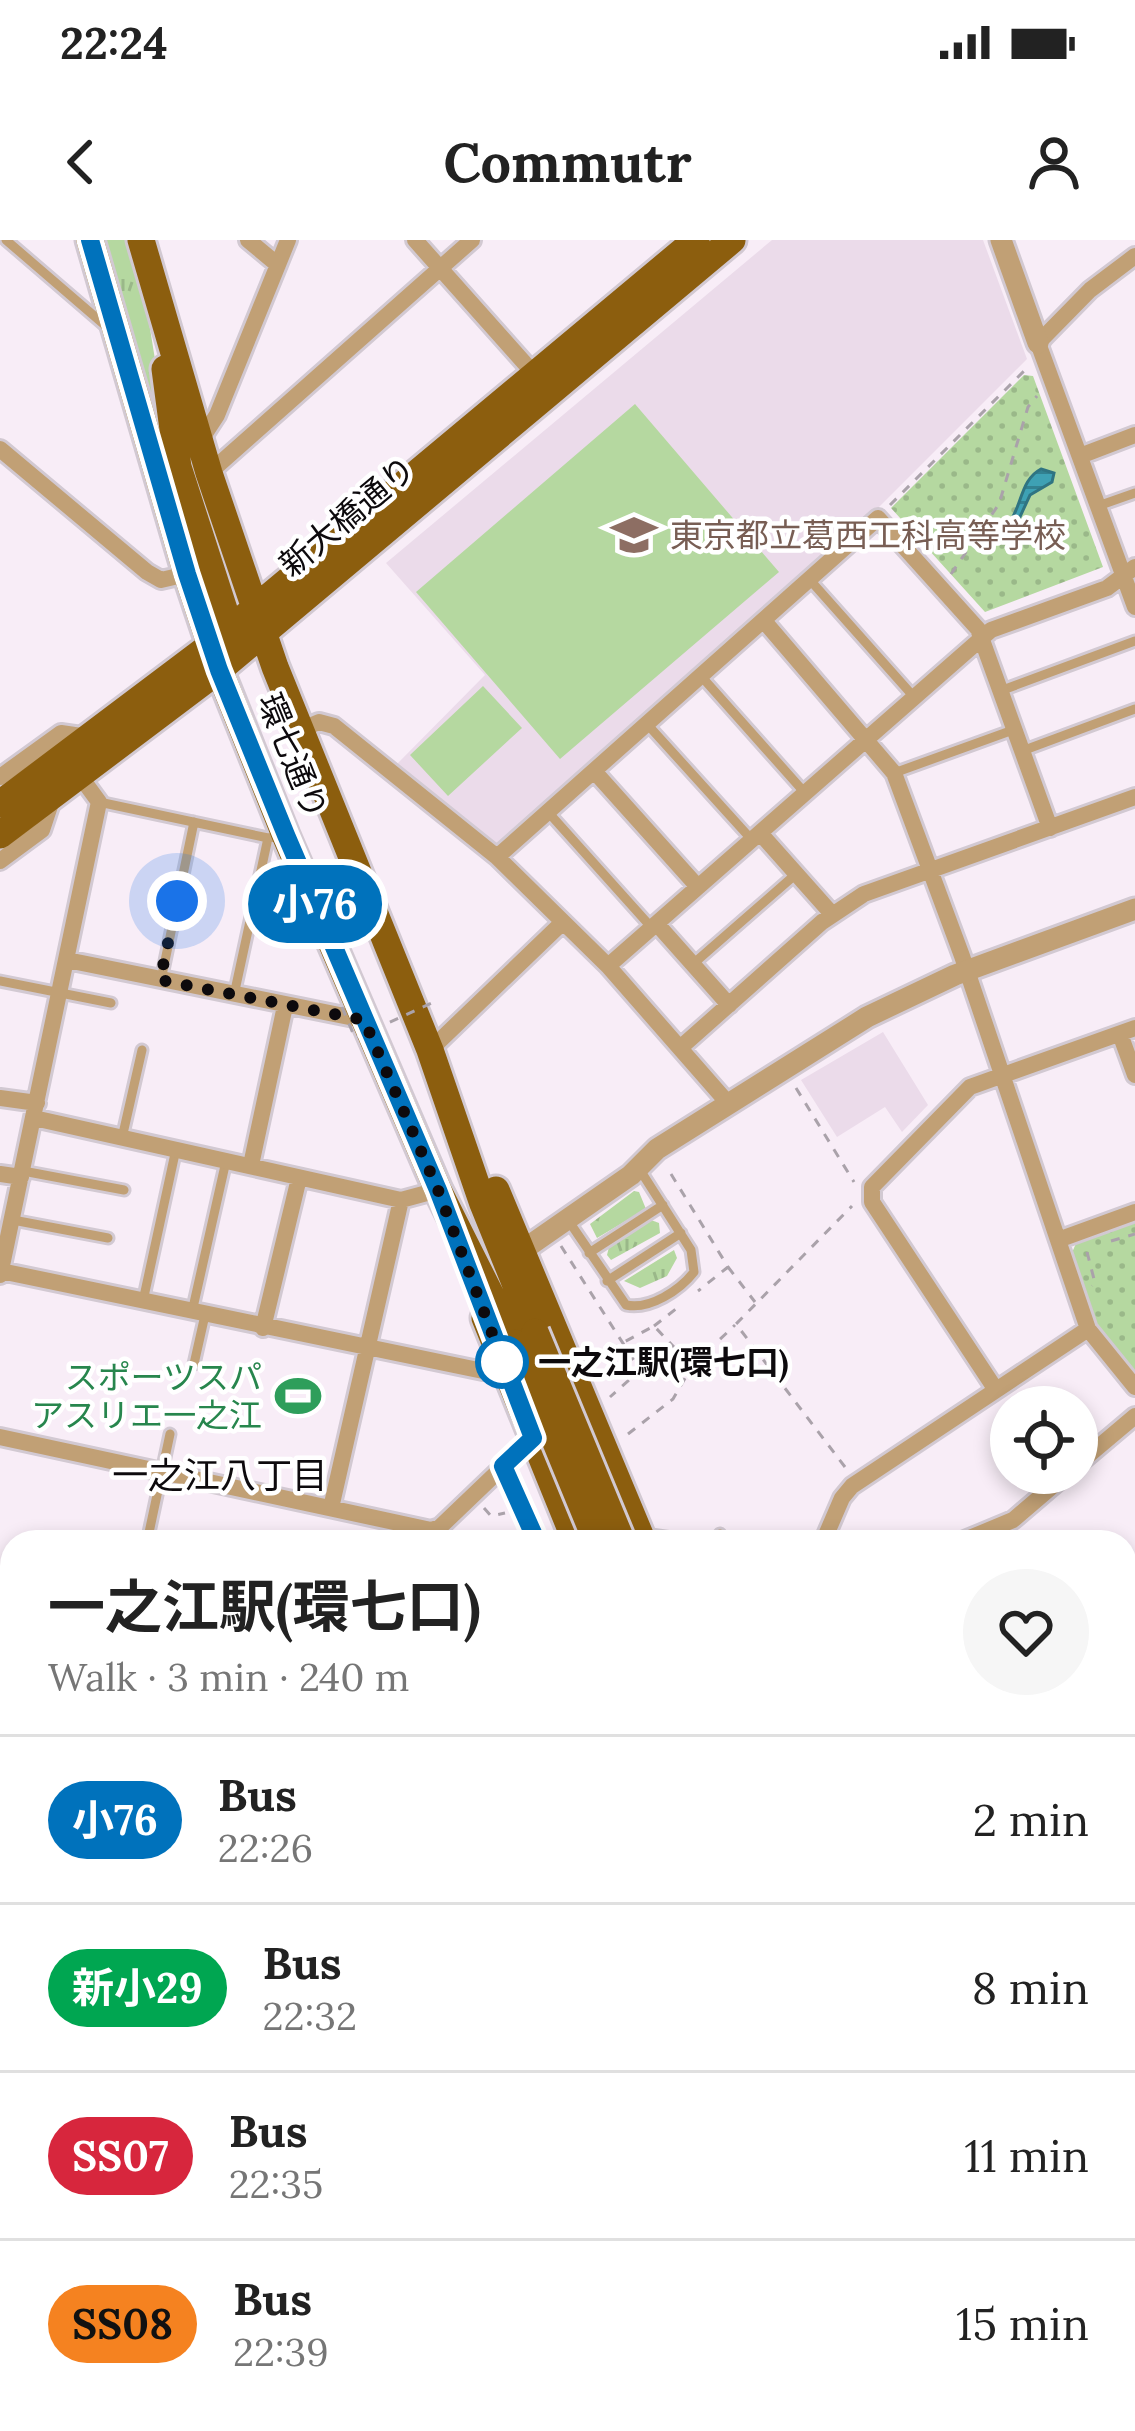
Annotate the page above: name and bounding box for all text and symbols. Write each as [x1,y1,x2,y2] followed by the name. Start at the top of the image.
[60,14,168,71] text: 22:24
[443,128,692,197] text: Commutr
[48,129,114,195] icon: back
[1021,129,1087,195] icon: person
[270,447,424,585] street label: 新大橋通り
[609,510,659,560] school or university icon: 東京都立葛西工科高等学校
[670,514,1066,556] place label: 東京都立葛西工科高等学校
[249,687,337,825] street label: 環七通り
[246,865,384,943] line badge: 小76
[147,871,207,931] your location
[272,877,358,931] text: 小76
[477,1337,527,1387] marker: 一之江駅(環七口)
[538,1341,789,1383] place label: 一之江駅(環七口)
[31,1356,262,1436] place label: スポーツスパ アスリエ一之江
[273,1371,323,1421] sports icon: スポーツスパ アスリエ一之江
[990,1386,1098,1494] map controls
[990,1386,1098,1494] button: locate
[112,1452,328,1498] district label: 一之江八丁目
[963,1569,1089,1695] button: heart
[48,1570,481,1643] text: 一之江駅(環七口)
[48,1652,410,1702] text: Walk · 3 min · 240 m
[218,1766,297,1823] text: Bus
[973,1791,1089,1848] text: 2 min
[72,1793,158,1847] text: 小76
[218,1823,313,1873] text: 22:26
[263,1934,342,1991] text: Bus
[972,1959,1089,2016] text: 8 min
[72,1961,203,2015] text: 新小29
[263,1991,357,2041] text: 22:32
[229,2102,308,2159] text: Bus
[964,2127,1089,2184] text: 11 min
[72,2129,169,2183] text: SS07
[229,2159,323,2209] text: 22:35
[233,2270,312,2327] text: Bus
[956,2295,1089,2352] text: 15 min
[72,2297,173,2351] text: SS08
[233,2327,329,2377] text: 22:39

